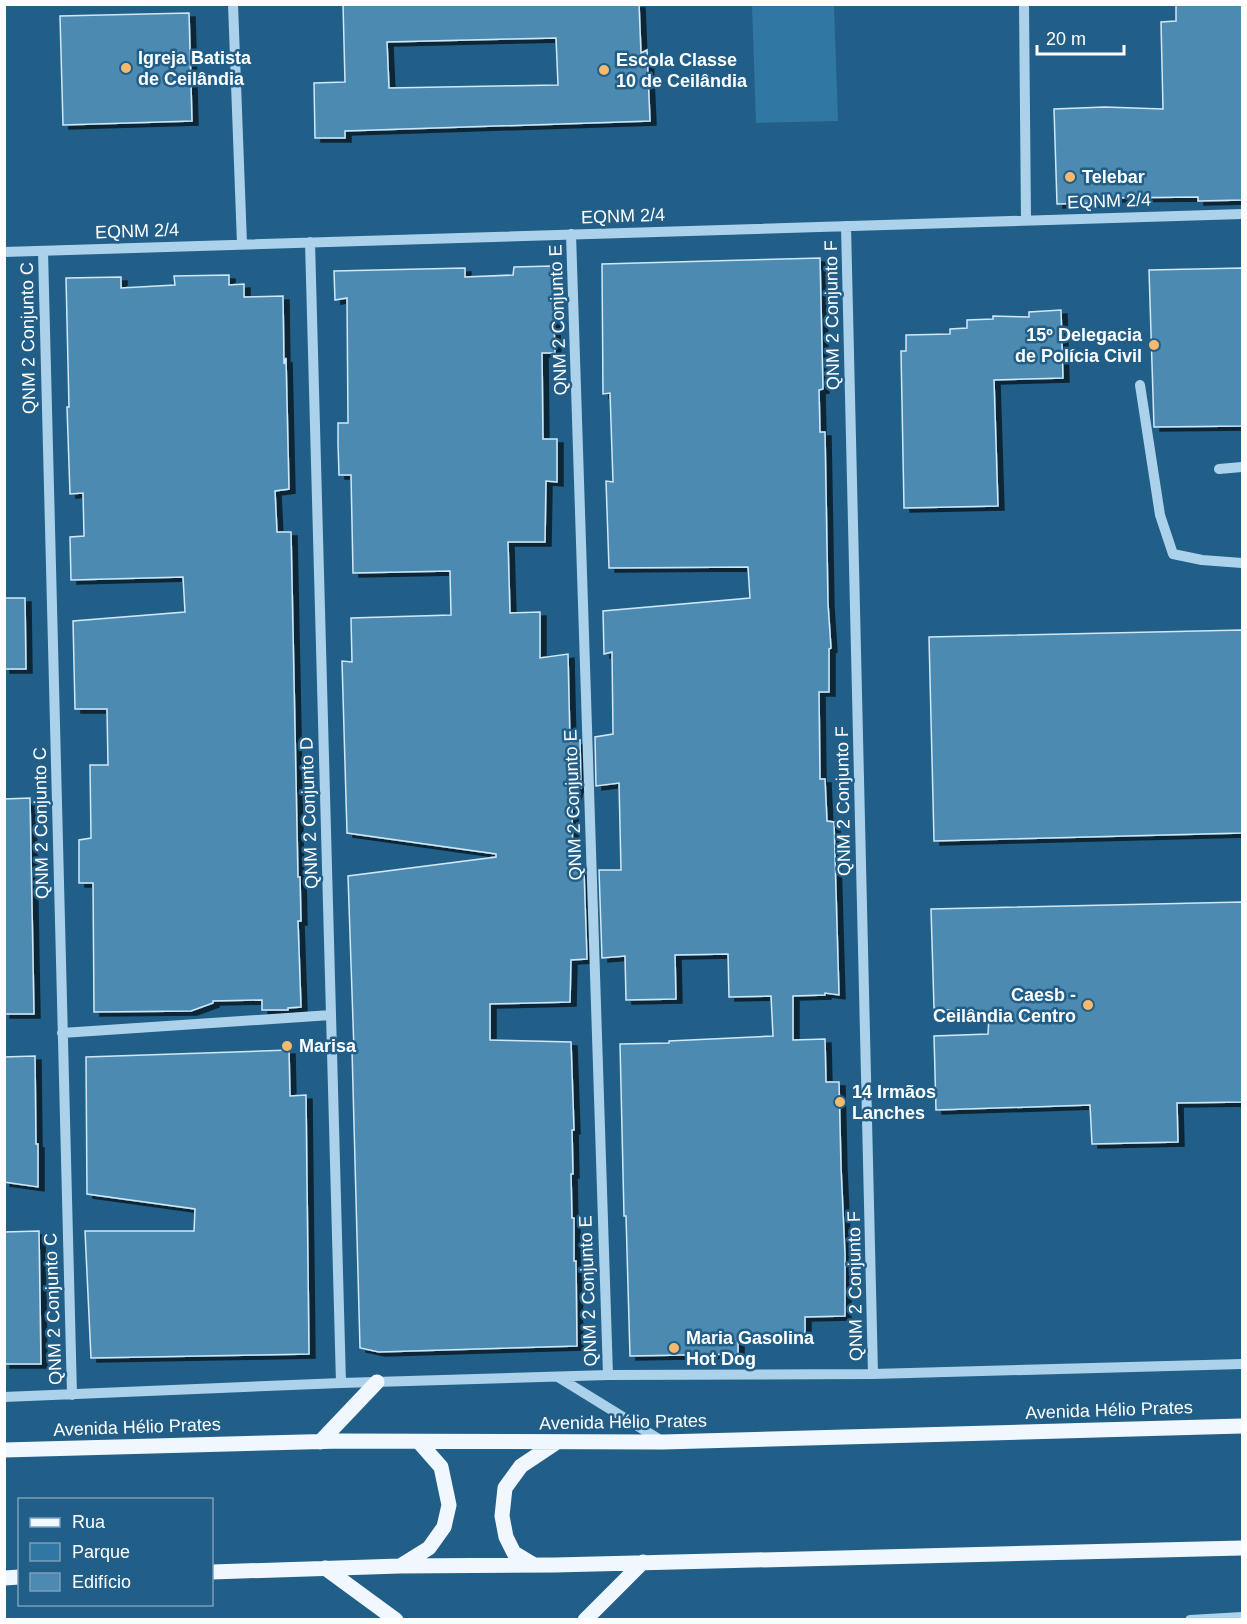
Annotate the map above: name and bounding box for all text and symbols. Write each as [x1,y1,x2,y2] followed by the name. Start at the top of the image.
[1037,18,1124,56] scale bar
[1046,29,1086,49] text: 20 m
[138,48,252,89] place label: Igreja Batista de Ceilândia
[616,50,748,91] place label: Escola Classe 10 de Ceilândia
[119,61,133,75] marker: Igreja Batista de Ceilândia
[597,63,611,77] marker: Escola Classe 10 de Ceilândia
[1082,167,1145,187] place label: Telebar
[1063,170,1077,184] marker: Telebar
[1067,190,1151,212] street label: EQNM 2/4
[581,205,665,227] street label: EQNM 2/4
[95,220,179,242] street label: EQNM 2/4
[821,240,843,390] street label: QNM 2 Conjunto F
[545,244,571,396] street label: QNM 2 Conjunto E
[17,262,39,414] street label: QNM 2 Conjunto C
[1015,325,1143,366] place label: 15º Delegacia de Polícia Civil
[1147,338,1161,352] marker: 15º Delegacia de Polícia Civil
[832,726,854,876] street label: QNM 2 Conjunto F
[560,729,586,881] street label: QNM 2 Conjunto E
[296,737,322,889] street label: QNM 2 Conjunto D
[30,747,52,899] street label: QNM 2 Conjunto C
[933,985,1076,1026] place label: Caesb - Ceilândia Centro
[1081,998,1095,1012] marker: Caesb - Ceilândia Centro
[299,1036,357,1056] place label: Marisa
[280,1039,294,1053] marker: Marisa
[852,1082,936,1123] place label: 14 Irmãos Lanches
[833,1095,847,1109] marker: 14 Irmãos Lanches
[844,1211,866,1361] street label: QNM 2 Conjunto F
[575,1215,601,1367] street label: QNM 2 Conjunto E
[40,1233,66,1385] street label: QNM 2 Conjunto C
[686,1328,815,1369] place label: Maria Gasolina Hot Dog
[667,1341,681,1355] marker: Maria Gasolina Hot Dog
[1025,1397,1193,1423] street label: Avenida Hélio Prates
[539,1411,707,1433] street label: Avenida Hélio Prates
[53,1414,221,1440] street label: Avenida Hélio Prates
[18,1498,213,1606] legend
[72,1512,106,1532] text: Rua
[72,1542,130,1562] text: Parque
[72,1572,131,1592] text: Edifício

